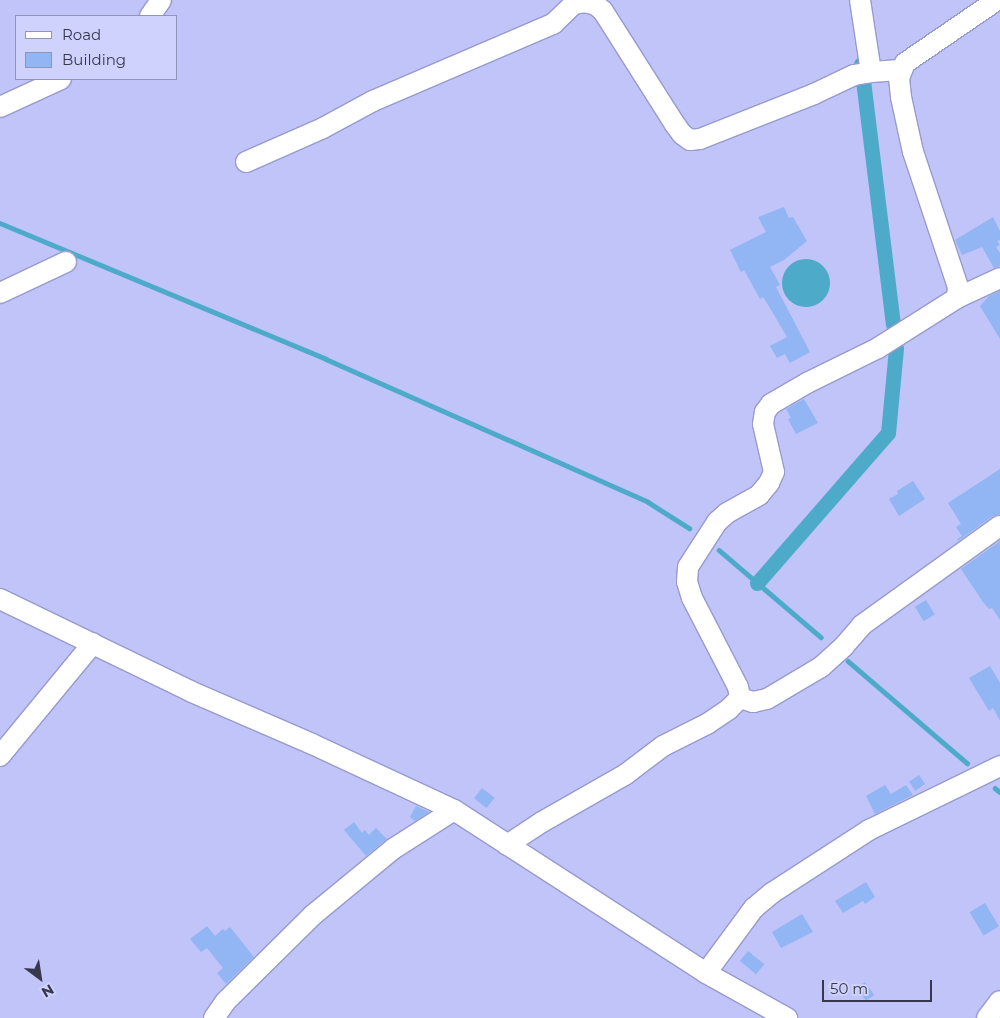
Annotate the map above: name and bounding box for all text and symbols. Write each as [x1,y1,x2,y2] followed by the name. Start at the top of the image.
[15,15,178,80] legend
[62,25,101,44] text: Road
[62,50,126,69] text: Building
[15,953,65,1003] north arrow
[825,970,935,1002] scale bar
[830,979,868,998] text: 50 m
[38,980,57,1001] text: N

